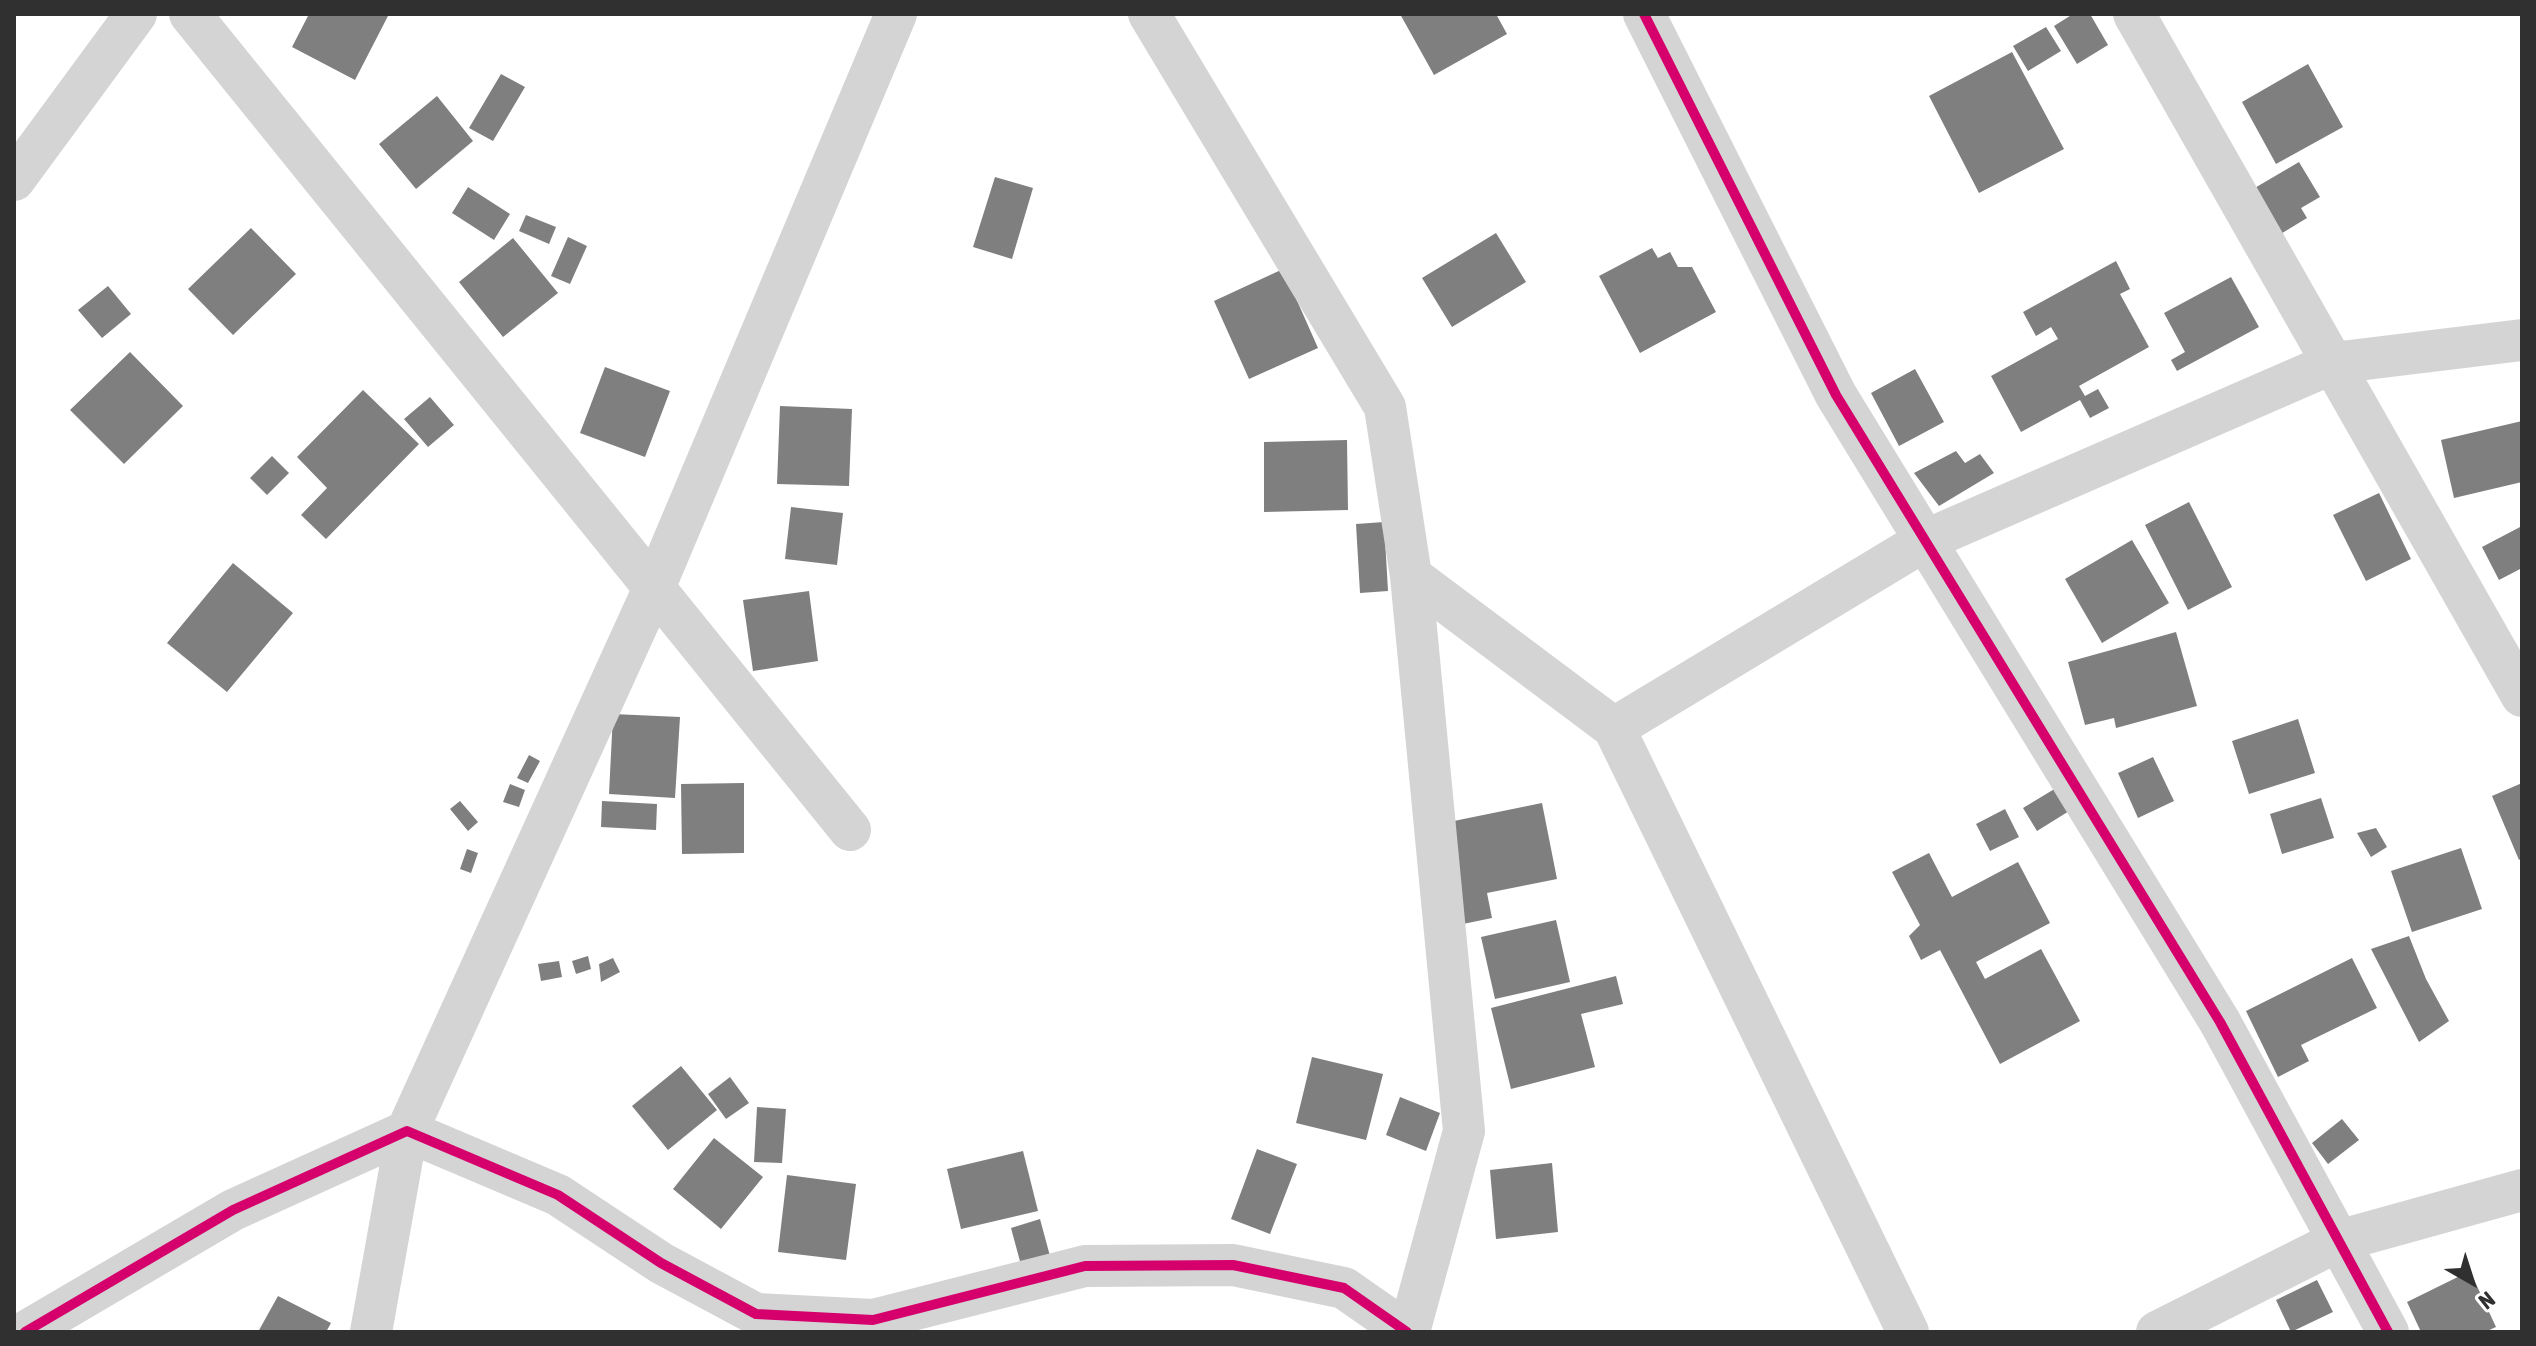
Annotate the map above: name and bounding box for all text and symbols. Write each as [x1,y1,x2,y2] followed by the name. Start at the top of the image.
[2432,1242,2512,1322] north arrow
[2474,1286,2500,1315] text: N

